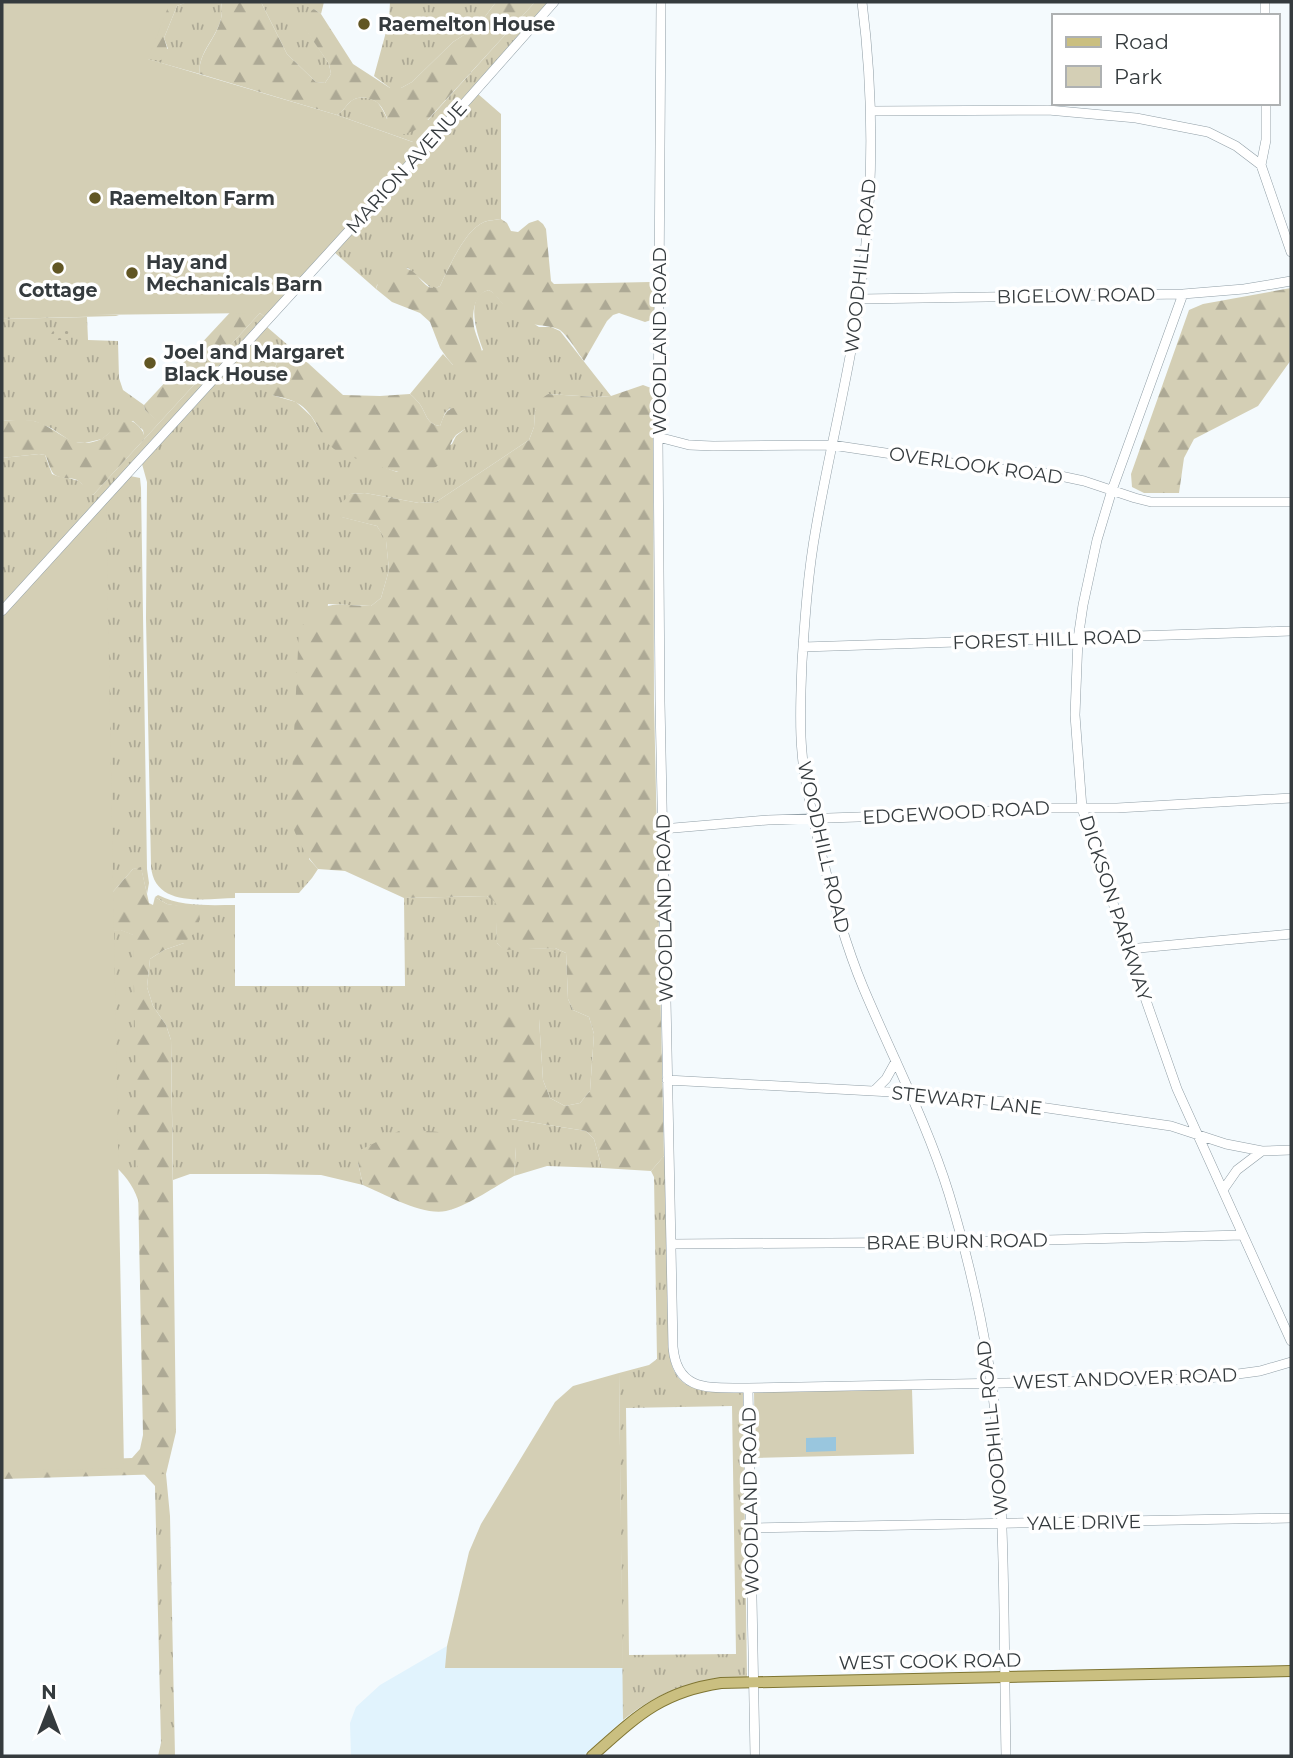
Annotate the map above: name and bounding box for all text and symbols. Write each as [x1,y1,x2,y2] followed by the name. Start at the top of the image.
[378,13,555,36] place label: Raemelton House
[1052,14,1279,105] legend
[356,16,372,32] marker: Raemelton House
[1114,29,1169,54] text: Road
[1114,64,1162,89] text: Park
[341,97,472,238] street label: MARION AVENUE
[840,178,881,355] street label: WOODHILL ROAD
[109,187,275,210] place label: Raemelton Farm
[87,190,103,206] marker: Raemelton Farm
[648,247,671,435] street label: WOODLAND ROAD
[146,251,323,296] place label: Hay and Mechanicals Barn
[50,260,66,276] marker: Cottage
[124,265,140,281] marker: Hay and Mechanicals Barn
[19,279,97,302] place label: Cottage
[996,283,1156,308] street label: BIGELOW ROAD
[163,341,344,386] place label: Joel and Margaret Black House
[142,355,158,371] marker: Joel and Margaret Black House
[888,442,1064,489] street label: OVERLOOK ROAD
[952,625,1142,654] street label: FOREST HILL ROAD
[793,759,854,935] street label: WOODHILL ROAD
[862,796,1050,829] street label: EDGEWOOD ROAD
[1075,812,1157,1005] street label: DICKSON PARKWAY
[651,814,678,1002] street label: WOODLAND ROAD
[890,1081,1043,1120] street label: STEWART LANE
[866,1228,1048,1255] street label: BRAE BURN ROAD
[972,1339,1013,1516] street label: WOODHILL ROAD
[1012,1363,1238,1394] street label: WEST ANDOVER ROAD
[737,1407,764,1595] street label: WOODLAND ROAD
[1027,1510,1141,1535] street label: YALE DRIVE
[838,1648,1022,1675] street label: WEST COOK ROAD
[14,1674,84,1744] north arrow
[41,1681,57,1704] text: N

